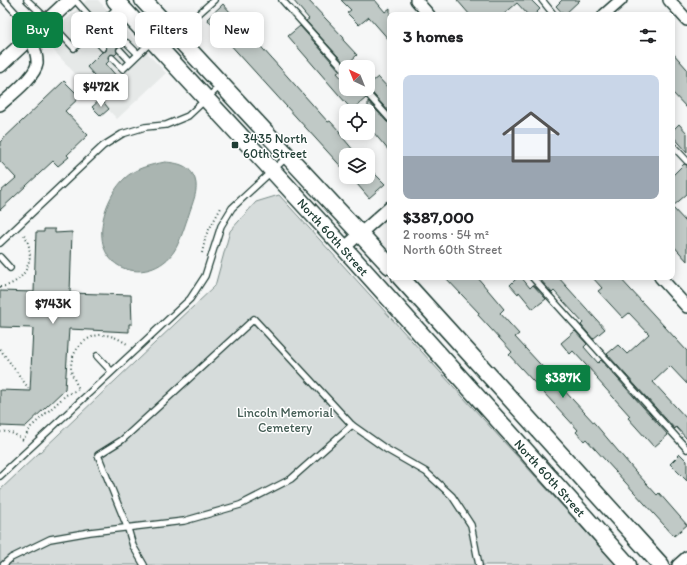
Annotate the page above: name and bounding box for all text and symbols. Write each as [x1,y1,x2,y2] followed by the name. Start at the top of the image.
[12,12,63,48] chip: Buy
[71,12,127,48] chip: Rent
[135,12,202,48] chip: Filters
[210,12,264,48] chip: New
[637,25,659,47] icon: filters
[403,26,463,46] text: 3 homes
[339,60,375,96] north arrow
[339,60,375,184] map controls
[73,74,129,108] pin: $472K
[83,79,119,94] text: $472K
[495,101,567,173] icon: home
[339,104,375,140] button: locate
[243,131,307,161] place label: 3435 North 60th Street
[230,140,240,150] marker: 3435 North 60th Street
[339,148,375,184] button: layers
[294,195,372,279] street label: North 60th Street
[403,207,474,227] text: $387,000
[403,227,489,242] text: 2 rooms · 54 m²
[403,242,502,257] text: North 60th Street
[25,291,81,325] pin: $743K
[35,296,71,311] text: $743K
[535,365,591,399] pin: $387K
[545,370,581,385] text: $387K
[237,405,333,435] park label: Lincoln Memorial Cemetery
[511,436,589,520] street label: North 60th Street

